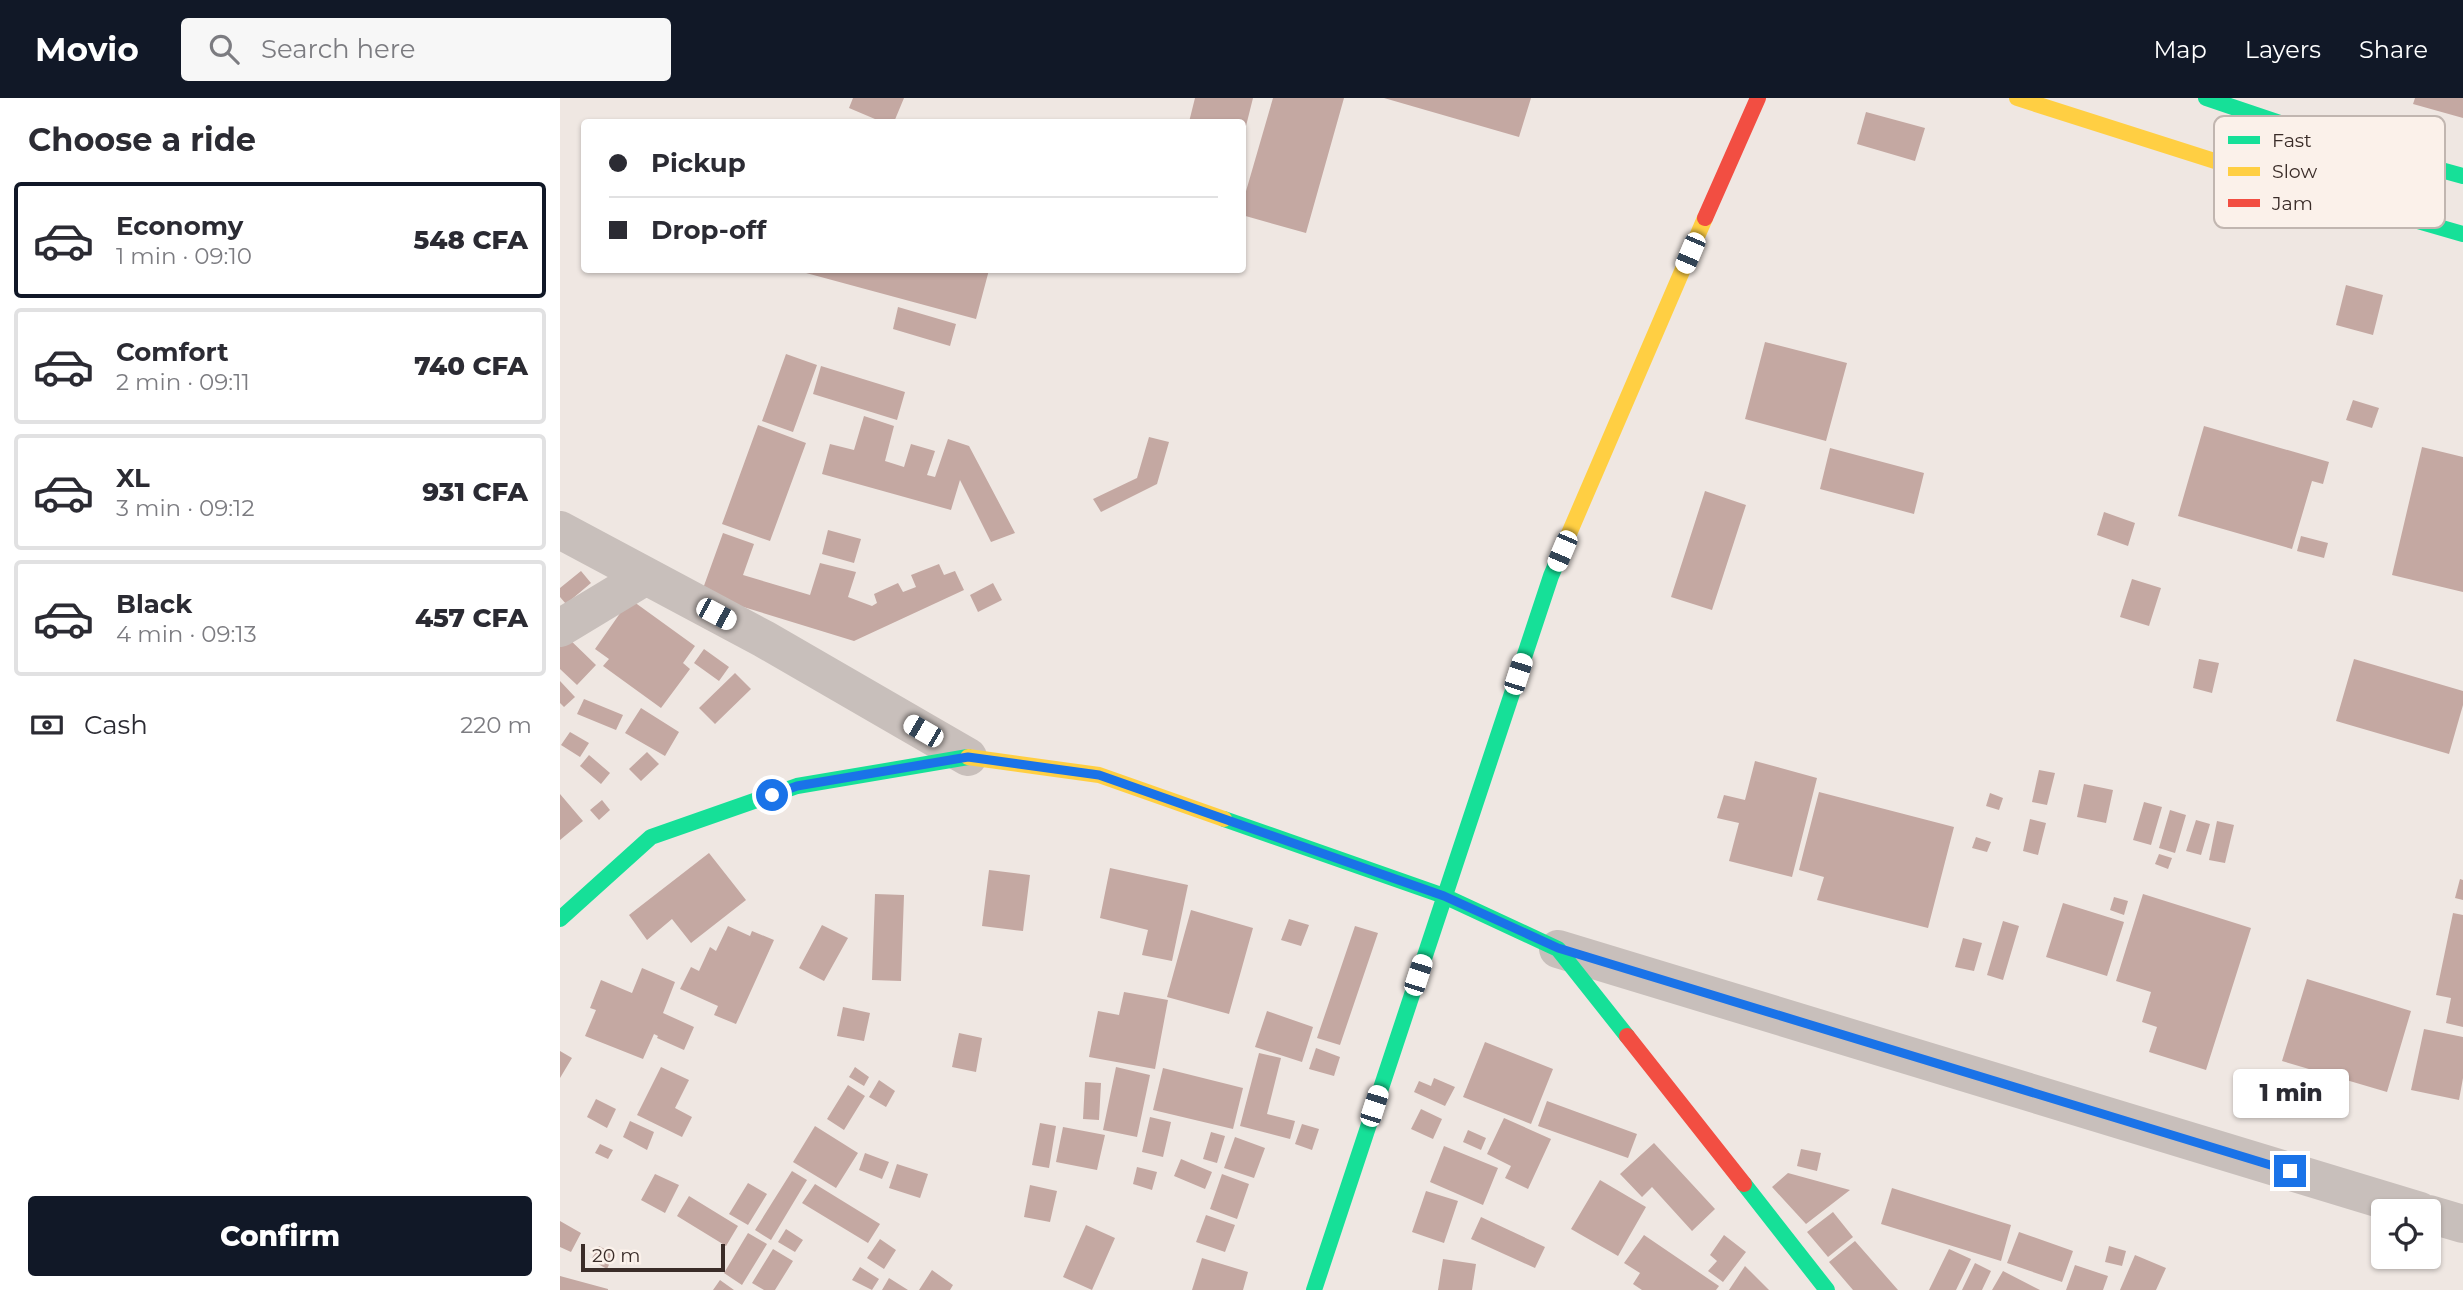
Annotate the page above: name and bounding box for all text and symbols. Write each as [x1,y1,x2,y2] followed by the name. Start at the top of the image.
[181,18,671,81] search box
[35,29,139,69] text: Movio
[205,30,243,68] icon: search
[261,33,416,65] text: Search here
[2153,35,2207,64] text: Map
[2245,35,2321,64] text: Layers
[2359,35,2428,64] text: Share
[2214,116,2445,228] legend
[28,120,256,159] text: Choose a ride
[2272,129,2312,152] text: Fast
[651,147,746,179] text: Pickup
[2272,160,2317,183] text: Slow
[2271,192,2313,215] text: Jam
[32,209,95,272] icon: car
[116,210,243,242] text: Economy
[651,214,766,246] text: Drop-off
[413,224,528,256] text: 548 CFA
[1673,230,1708,276] car
[116,242,252,270] text: 1 min · 09:10
[32,335,95,398] icon: car
[116,336,228,368] text: Comfort
[414,350,528,382] text: 740 CFA
[116,368,250,396] text: 2 min · 09:11
[32,461,95,524] icon: car
[116,462,150,494] text: XL
[422,476,528,508] text: 931 CFA
[116,494,254,522] text: 3 min · 09:12
[1545,528,1580,574] car
[32,587,95,650] icon: car
[116,588,192,620] text: Black
[693,595,740,633] car
[415,602,528,634] text: 457 CFA
[116,620,257,648] text: 4 min · 09:13
[1502,651,1535,697] car
[28,706,66,744] icon: cash
[84,709,148,741] text: Cash
[460,711,532,739] text: 220 m
[900,711,947,751] car
[756,779,788,811] route start
[1402,952,1435,998] car
[2232,1070,2348,1118] callout: 1 min
[2259,1079,2323,1107] text: 1 min
[1358,1083,1391,1129] car
[2274,1155,2306,1187] route end
[28,1196,532,1276] button: Confirm
[2371,1199,2441,1269] map controls
[2371,1199,2441,1269] button: locate
[581,1241,724,1273] scale bar
[592,1244,640,1267] text: 20 m

